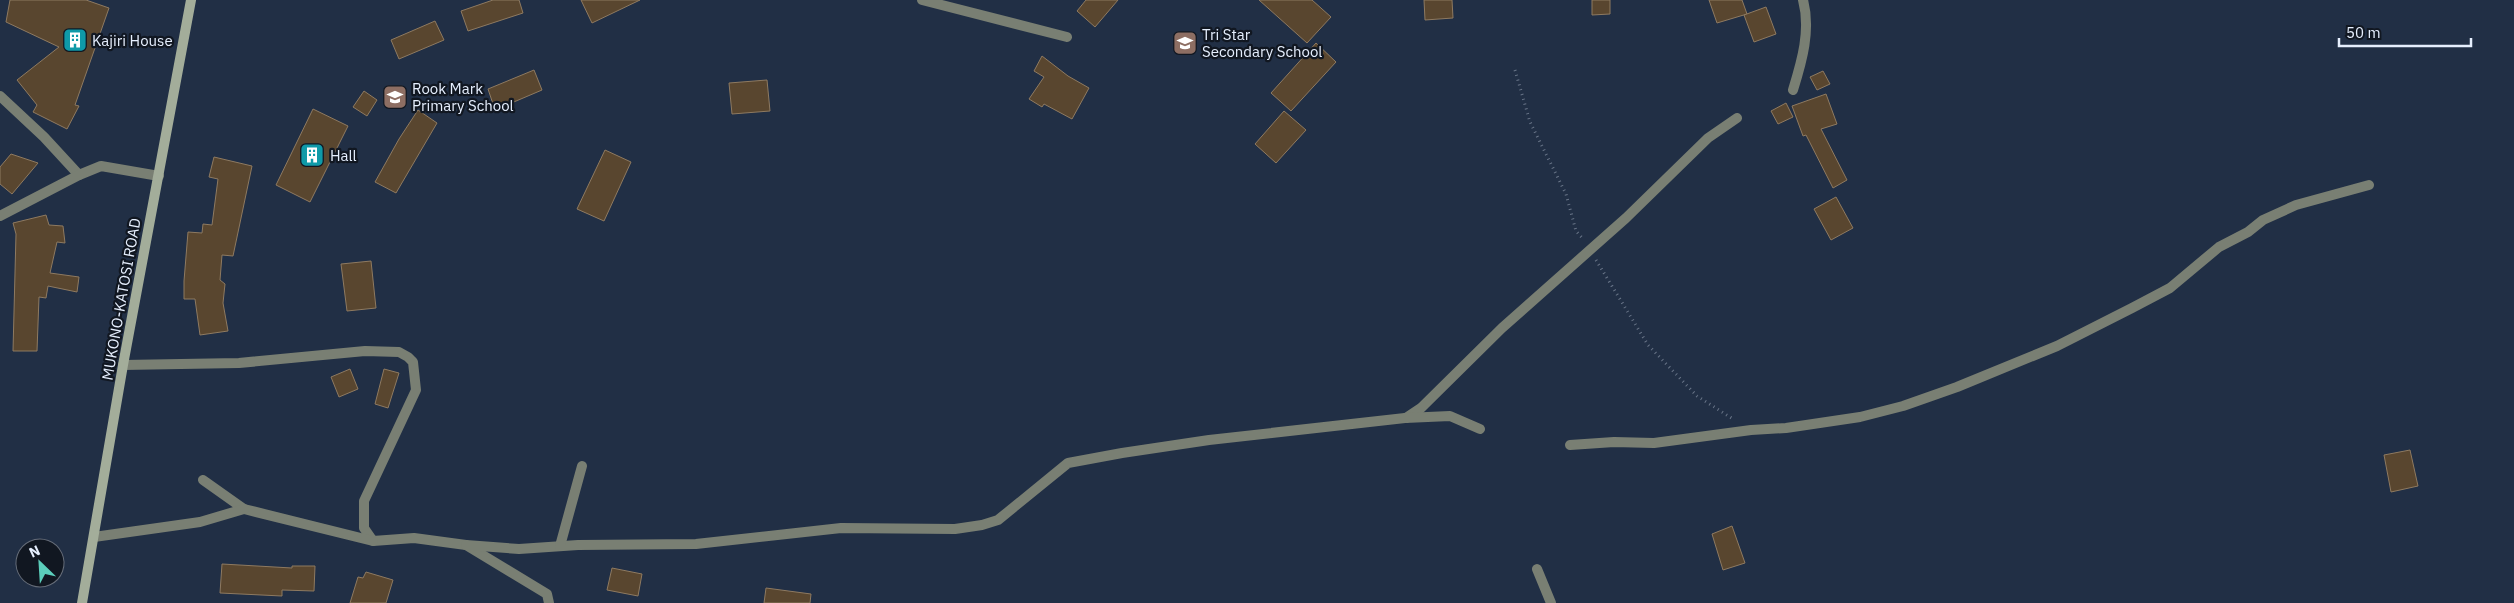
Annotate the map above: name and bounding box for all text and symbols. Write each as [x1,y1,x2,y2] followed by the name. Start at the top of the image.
[2339,15,2472,47] scale bar
[2346,23,2381,42] text: 50 m
[1202,25,1322,61] place label: Tri Star Secondary School
[62,27,88,53] building icon: Kajiri House
[1172,30,1198,56] school or university icon: Tri Star Secondary School
[92,31,173,50] place label: Kajiri House
[412,79,514,115] place label: Rook Mark Primary School
[382,84,408,110] school or university icon: Rook Mark Primary School
[299,142,325,168] building icon: Hall
[330,146,357,165] place label: Hall
[97,216,145,382] street label: MUKONO-KATOSI ROAD
[15,538,65,588] north arrow
[26,541,43,562] text: N

